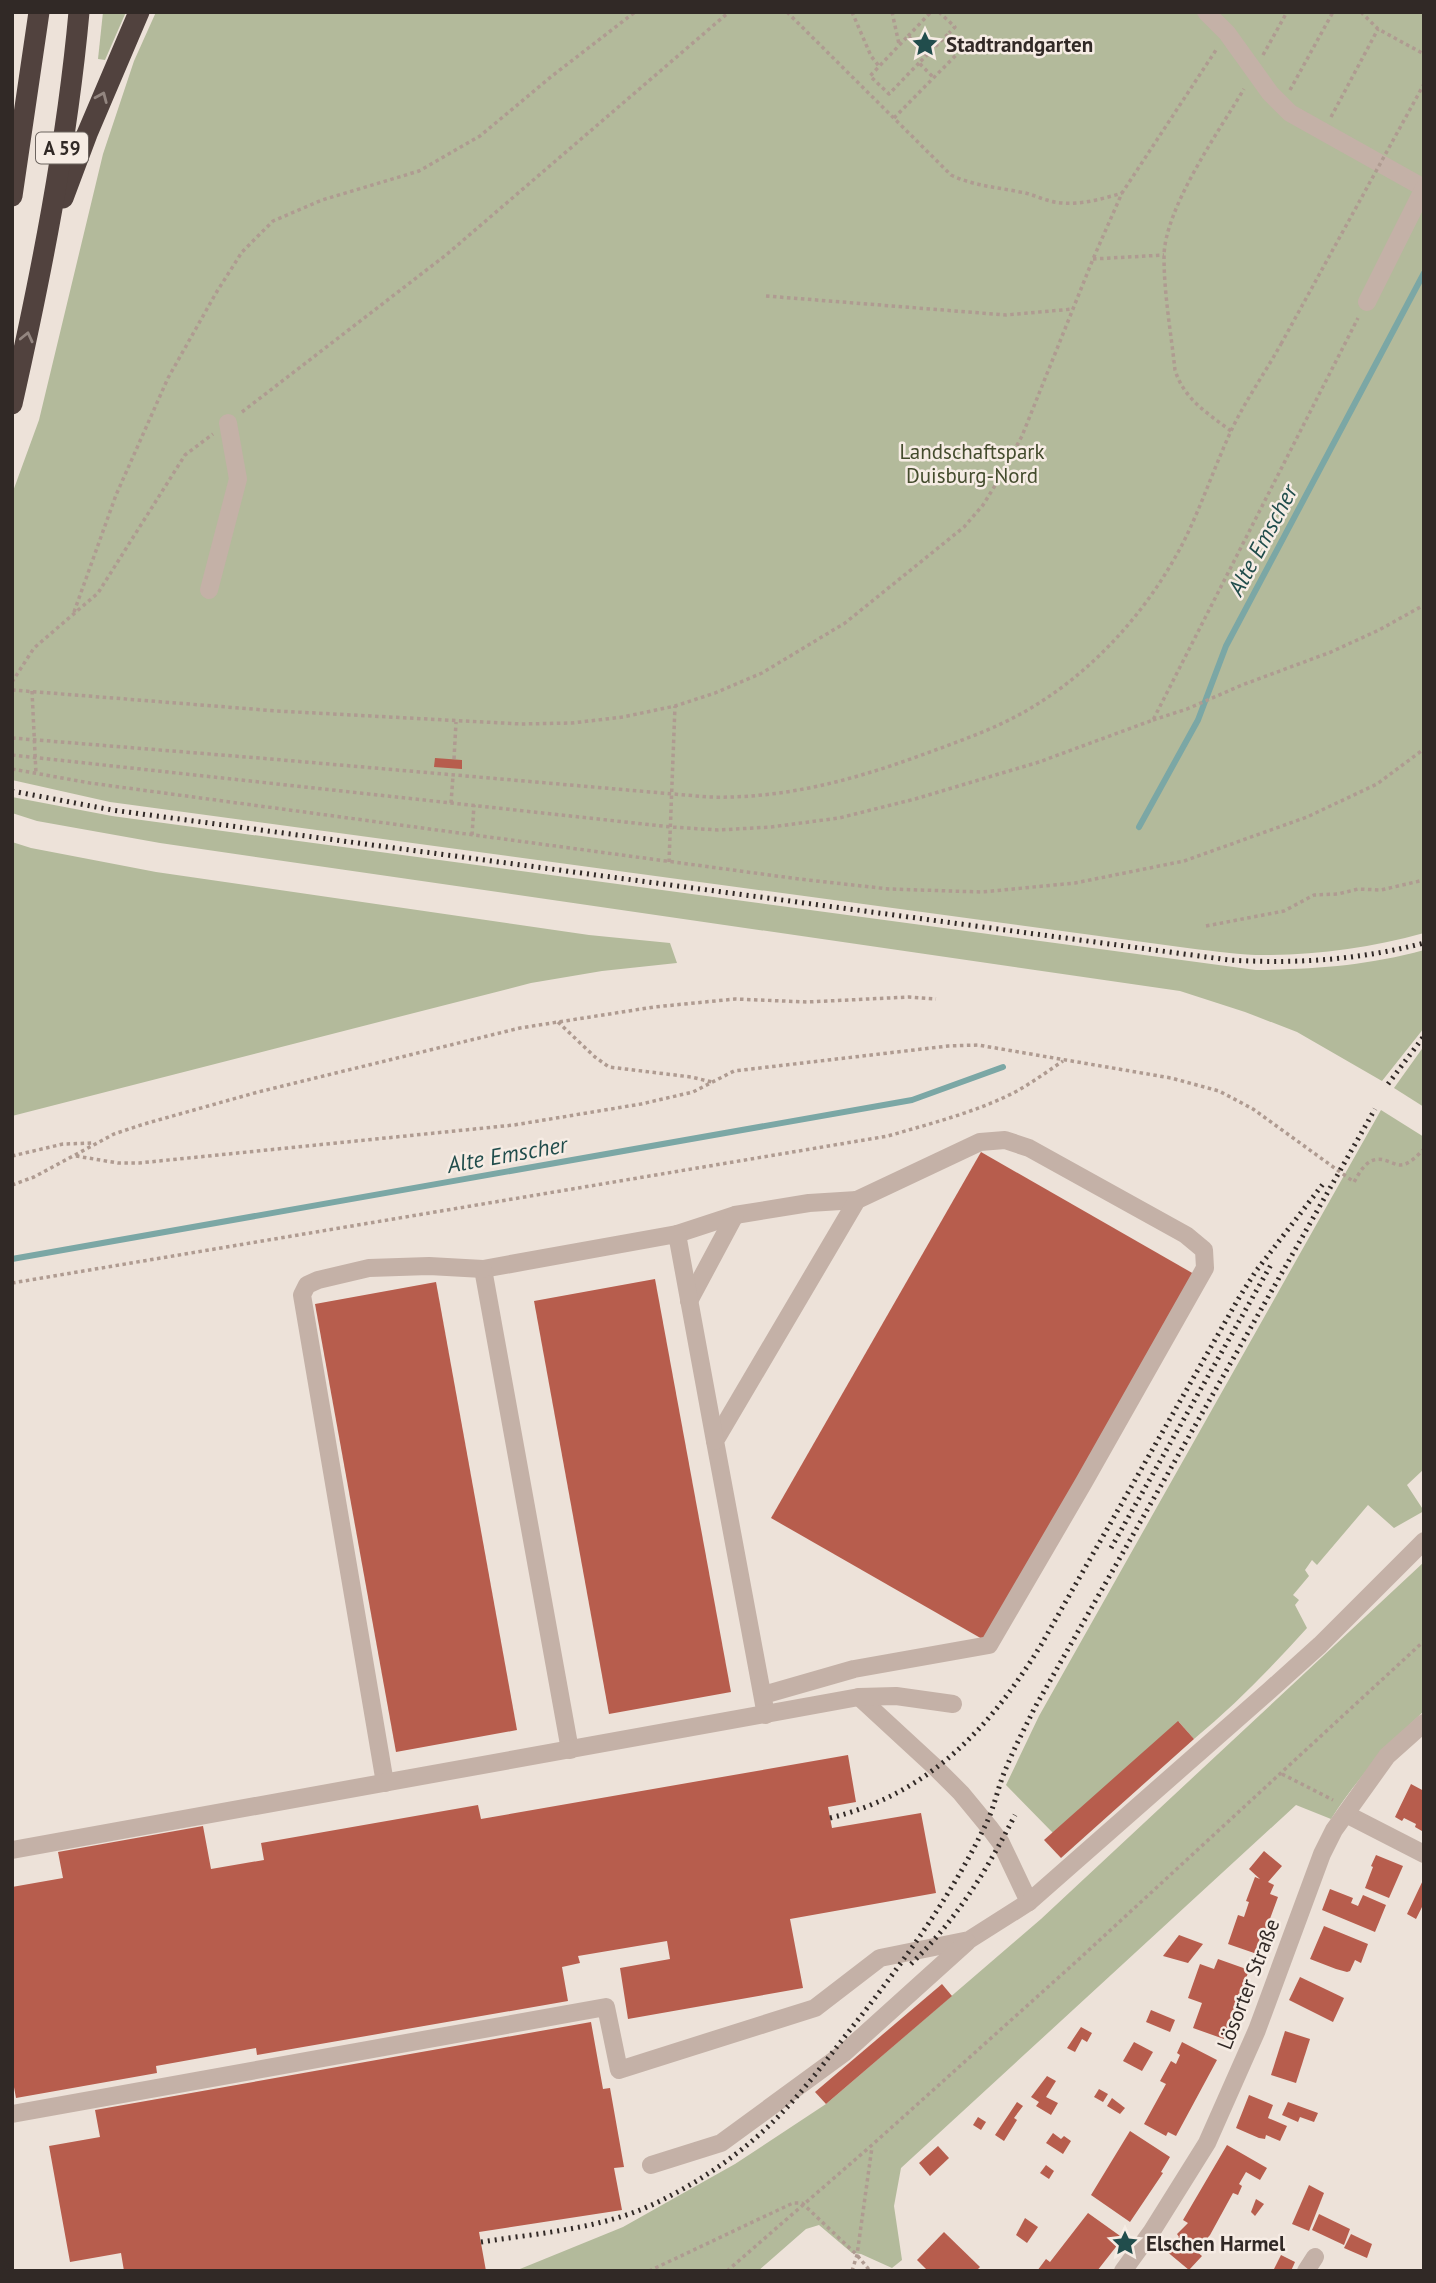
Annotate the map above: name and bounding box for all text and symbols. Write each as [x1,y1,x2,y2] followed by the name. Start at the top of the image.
[910,29,940,59] place icon: Stadtrandgarten
[946,31,1093,58] place label: Stadtrandgarten
[94,92,108,104] one-way arrow
[36,132,88,164] road number: A 59
[19,331,34,343] one-way arrow
[899,438,1045,489] park label: Landschaftspark Duisburg-Nord
[1220,478,1304,601] water label: Alte Emscher
[444,1129,571,1179] water label: Alte Emscher
[1211,1915,1285,2053] street label: Lösorter Straße
[1110,2228,1140,2258] place icon: Elschen Harmel
[1146,2230,1286,2257] place label: Elschen Harmel

